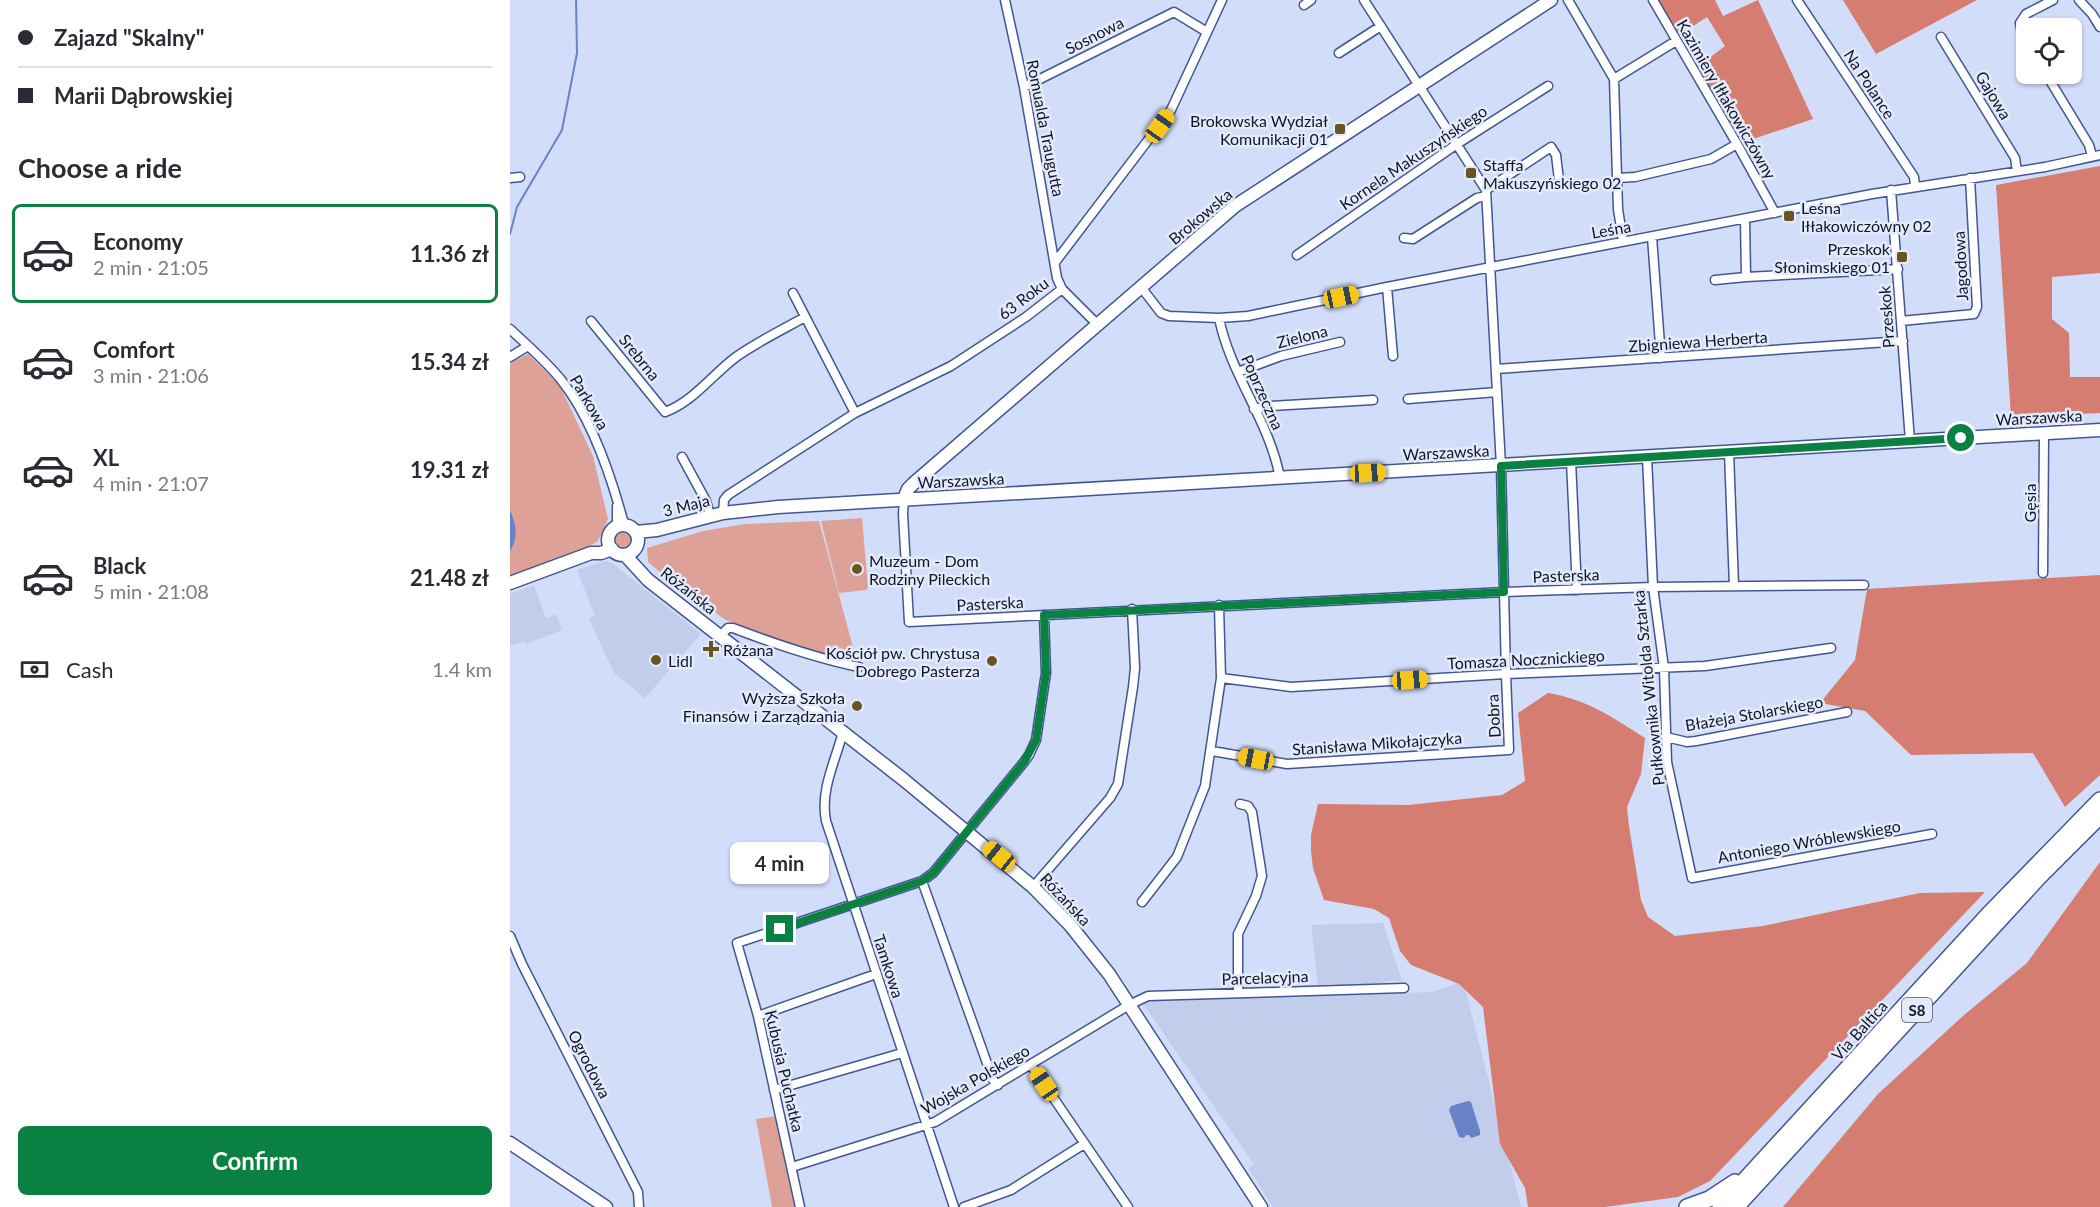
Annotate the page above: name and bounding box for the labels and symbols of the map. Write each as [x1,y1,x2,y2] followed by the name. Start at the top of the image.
[1062,12,1126,58] street label: Sosnowa
[1673,16,1781,183] street label: Kazimiery Iłłakowiczówny
[1841,46,1899,122] street label: Na Polance
[1023,58,1069,198] street label: Romualda Traugutta
[1972,67,2016,123] street label: Gajowa
[1336,101,1490,213] street label: Kornela Makuszyńskiego
[1142,106,1178,146] car
[1190,111,1328,148] place label: Brokowska Wydział Komunikacji 01
[1333,122,1347,136] marker: Brokowska Wydział Komunikacji 01
[1483,155,1621,192] place label: Staffa Makuszyńskiego 02
[1464,166,1478,180] marker: Staffa Makuszyńskiego 02
[1164,184,1236,248] street label: Brokowska
[1801,198,1932,235] place label: Leśna Iłłakowiczówny 02
[1782,209,1796,223] marker: Leśna Iłłakowiczówny 02
[1590,216,1632,242] street label: Leśna
[1949,231,1971,301] street label: Jagodowa
[1774,239,1891,276] place label: Przeskok Słonimskiego 01
[1895,250,1909,264] marker: Przeskok Słonimskiego 01
[994,273,1052,323] street label: 63 Roku
[1322,284,1360,310] car
[1874,284,1898,349] street label: Przeskok
[1275,321,1329,351] street label: Zielona
[1628,327,1768,355] street label: Zbigniewa Herberta
[616,330,664,384] street label: Srebrna
[1238,351,1288,433] street label: Poprzeczna
[567,371,613,433] street label: Parkowa
[1995,405,2083,429] street label: Warszawska
[1947,424,1974,451] route start
[1402,440,1490,464] street label: Warszawska
[1350,463,1386,483] car
[917,468,1005,492] street label: Warszawska
[2020,484,2039,522] street label: Gęsia
[661,490,711,520] street label: 3 Maja
[869,551,990,588] place label: Muzeum - Dom Rodziny Pileckich
[657,562,721,618] street label: Różańska
[850,562,864,576] marker: Muzeum - Dom Rodziny Pileckich
[1532,564,1600,586] street label: Pasterska
[1628,589,1668,787] street label: Pułkownika Witolda Sztarka
[956,592,1024,614] street label: Pasterska
[723,640,773,659] place label: Różana
[704,642,718,656] marker: Różana
[826,643,980,680] place label: Kościół pw. Chrystusa Dobrego Pasterza
[1447,645,1605,673] street label: Tomasza Nocznickiego
[668,651,693,670] place label: Lidl
[649,653,663,667] marker: Lidl
[985,654,999,668] marker: Kościół pw. Chrystusa Dobrego Pasterza
[1391,670,1429,690] car
[683,688,845,725] place label: Wyższa Szkoła Finansów i Zarządzania
[1684,692,1824,734] street label: Błażeja Stolarskiego
[1482,694,1504,738] street label: Dobra
[850,699,864,713] marker: Wyższa Szkoła Finansów i Zarządzania
[1291,728,1463,758] street label: Stanisława Mikołajczyka
[1237,747,1275,771] car
[1716,816,1902,866] street label: Antoniego Wróblewskiego
[979,838,1019,874] car
[730,842,830,884] callout: 4 min
[1037,869,1095,929] street label: Różańska
[766,915,793,942] route end
[870,932,908,1000] street label: Tamkowa
[1221,966,1309,988] street label: Parcelacyjna
[1827,996,1891,1064] street label: Via Baltica
[1902,998,1932,1022] road number: S8
[762,1008,808,1134] street label: Kubusia Puchatka
[565,1027,615,1101] street label: Ogrodowa
[917,1040,1033,1118] street label: Wojska Polskiego
[1026,1064,1062,1104] car

